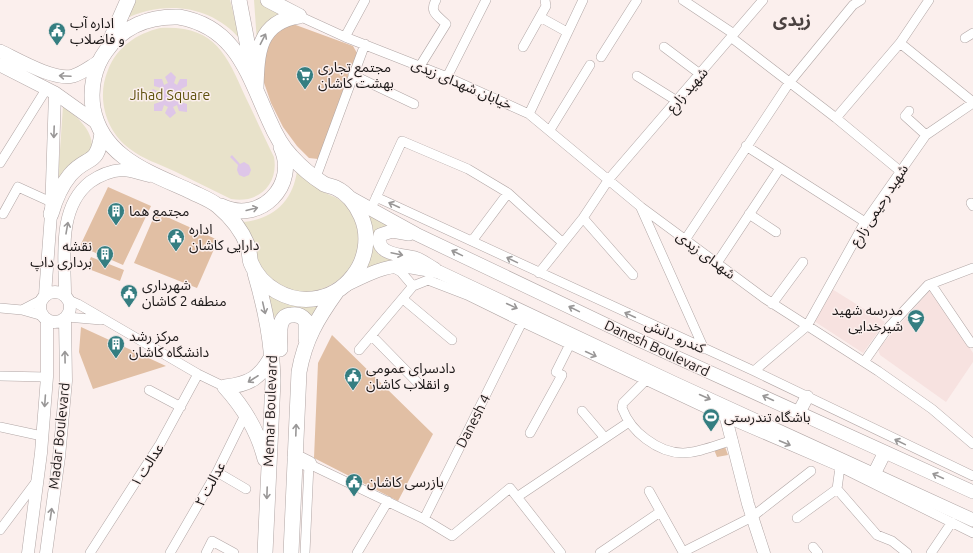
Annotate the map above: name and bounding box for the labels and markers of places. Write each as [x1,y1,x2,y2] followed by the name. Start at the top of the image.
[70,15,125,48] place label: اداره آب و فاضلاب
[47,21,67,46] public building icon: اداره آب و فاضلاب
[318,59,394,92] place label: مجتمع تجاری بهشت کاشان
[295,65,315,90] supermarket icon: مجتمع تجاری بهشت کاشان
[106,201,126,226] building icon: مجتمع هما
[129,203,189,222] place label: مجتمع هما
[189,221,260,254] place label: اداره دارایی کاشان
[166,227,186,252] public building icon: اداره دارایی کاشان
[30,238,92,272] place label: نقشه برداری داپ
[95,244,115,269] building icon: نقشه برداری داپ
[142,277,227,310] place label: شهرداری منطفه 2 کاشان
[119,283,139,308] public building icon: شهرداری منطفه 2 کاشان
[832,302,903,335] place label: مدرسه شهید شیرخدایی
[906,308,926,333] school or university icon: مدرسه شهید شیرخدایی
[129,328,210,361] place label: مرکز رشد دانشگاه کاشان
[106,334,126,359] building icon: مرکز رشد دانشگاه کاشان
[366,360,456,393] place label: دادسرای عمومی و انقلاب کاشان
[343,366,363,391] public building icon: دادسرای عمومی و انقلاب کاشان
[701,407,721,432] sports icon: باشگاه تندرستی
[724,409,811,426] place label: باشگاه تندرستی
[344,472,364,497] public building icon: بازرسی کاشان
[367,474,444,491] place label: بازرسی کاشان

